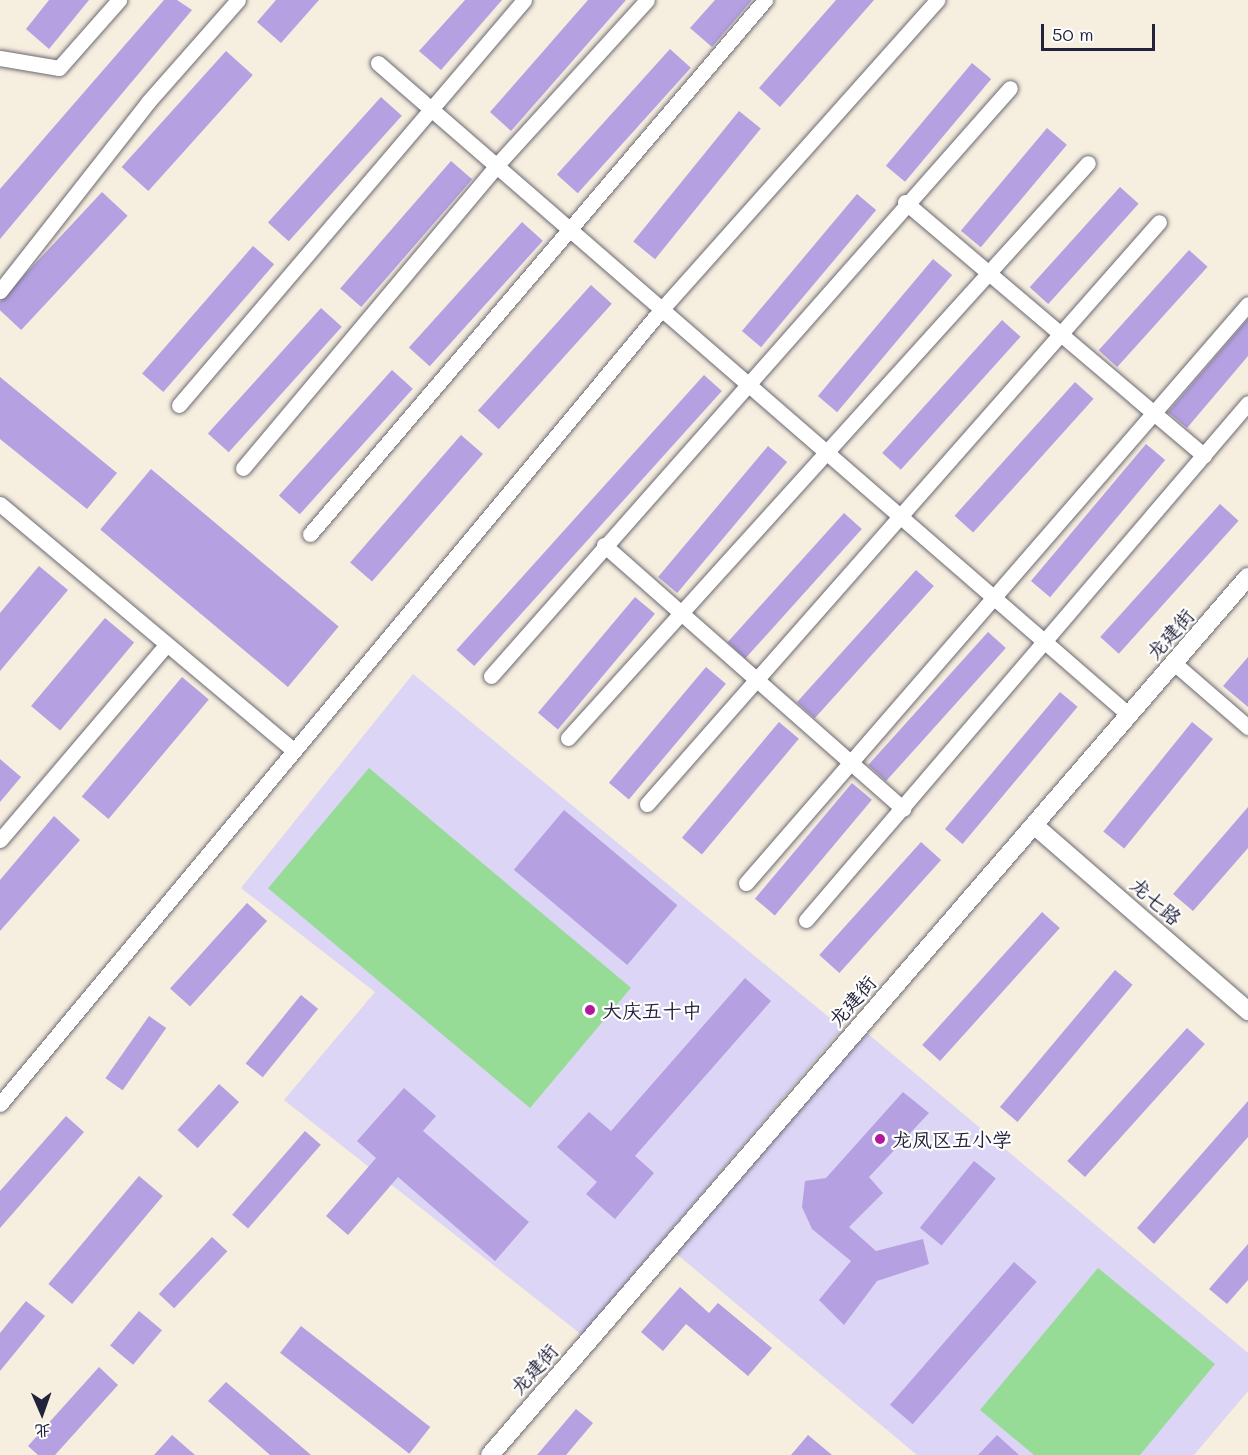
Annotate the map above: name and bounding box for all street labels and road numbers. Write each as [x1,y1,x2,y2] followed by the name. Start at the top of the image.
[1141,603,1199,665] street label: 龙建街
[1125,872,1187,930] street label: 龙七路
[823,970,881,1032] street label: 龙建街
[505,1338,563,1400] street label: 龙建街

